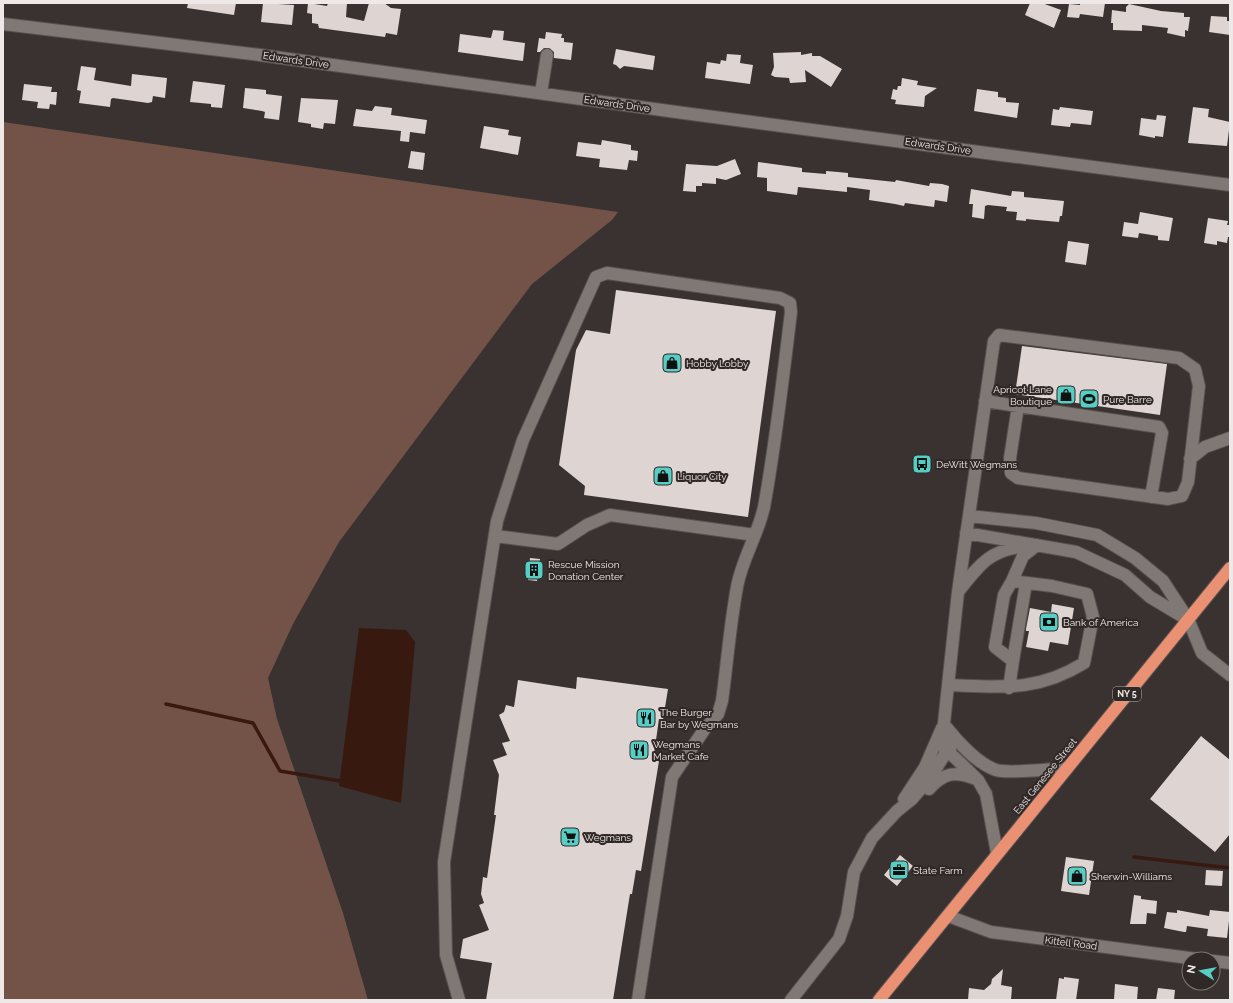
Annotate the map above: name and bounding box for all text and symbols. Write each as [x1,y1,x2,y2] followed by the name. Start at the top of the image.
[262,50,330,70] street label: Edwards Drive
[583,94,651,114] street label: Edwards Drive
[904,136,972,156] street label: Edwards Drive
[661,352,683,374] shop icon: Hobby Lobby
[686,358,749,369] place label: Hobby Lobby
[993,384,1052,407] place label: Apricot Lane Boutique
[1055,384,1077,406] shop icon: Apricot Lane Boutique
[1078,388,1100,410] sports icon: Pure Barre
[1103,394,1152,405] place label: Pure Barre
[911,453,933,475] bus stop icon: DeWitt Wegmans
[936,459,1017,470] place label: DeWitt Wegmans
[652,465,674,487] shop icon: Liquor City
[677,471,727,482] place label: Liquor City
[523,559,545,581] building icon: Rescue Mission Donation Center
[548,559,624,582] place label: Rescue Mission Donation Center
[1038,611,1060,633] bank icon: Bank of America
[1063,617,1138,628] place label: Bank of America
[1113,687,1141,701] road number: NY 5
[635,707,657,729] restaurant icon: The Burger Bar by Wegmans
[660,707,739,730] place label: The Burger Bar by Wegmans
[1011,736,1079,816] street label: East Genesee Street
[628,739,650,761] restaurant icon: Wegmans Market Cafe
[653,739,709,762] place label: Wegmans Market Cafe
[559,826,581,848] supermarket icon: Wegmans
[584,832,631,843] place label: Wegmans
[888,859,910,881] office icon: State Farm
[913,865,963,876] place label: State Farm
[1066,865,1088,887] shop icon: Sherwin-Williams
[1091,871,1172,882] place label: Sherwin-Williams
[1044,934,1098,952] street label: Kittell Road
[1181,951,1221,991] north arrow
[1184,964,1199,975] text: N

